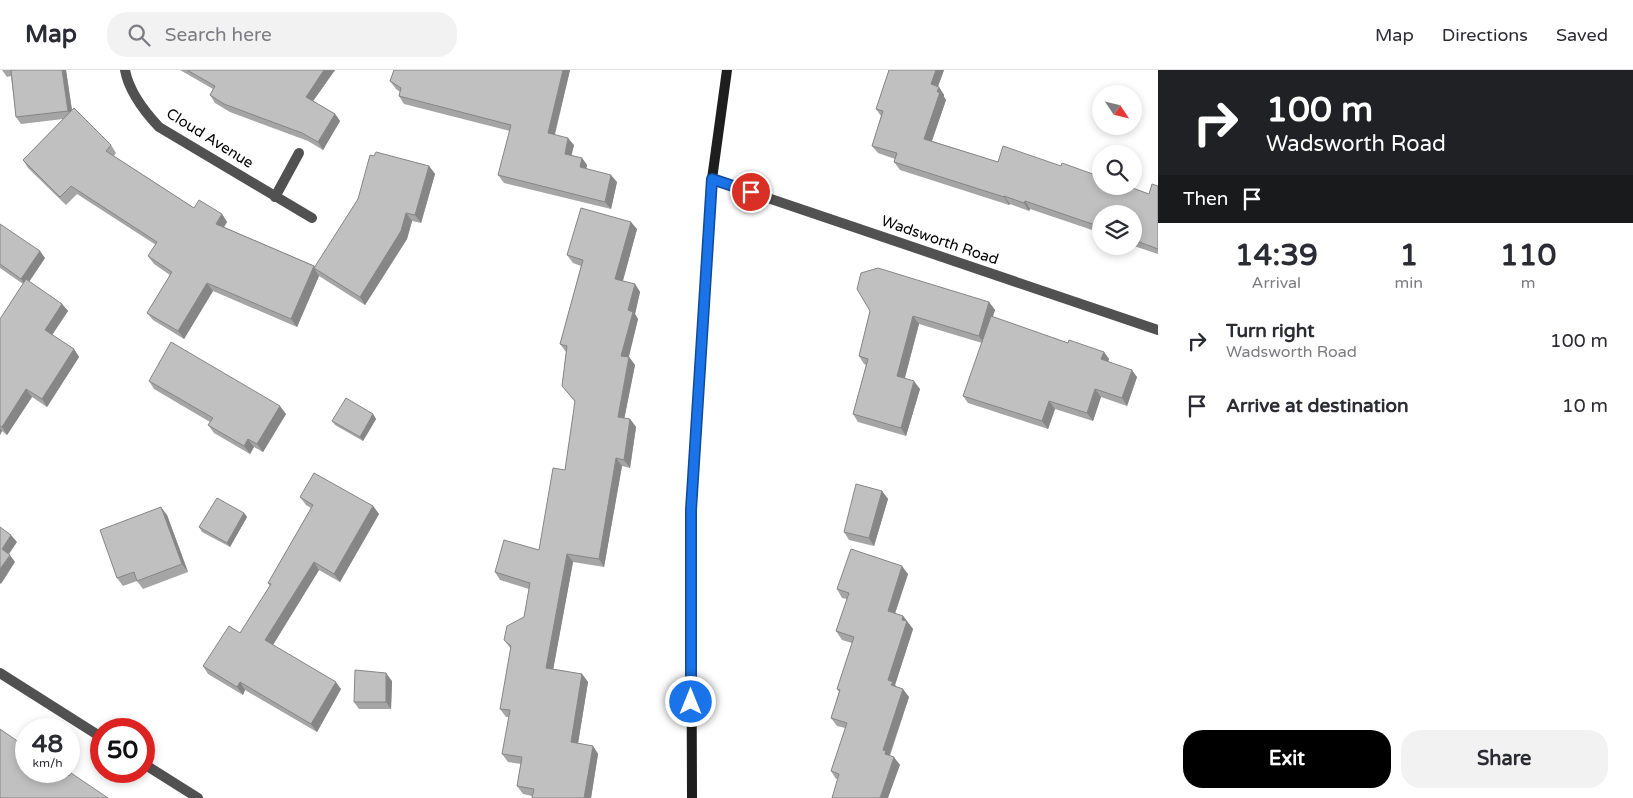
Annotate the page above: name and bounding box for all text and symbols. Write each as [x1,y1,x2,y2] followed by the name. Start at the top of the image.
[107,12,457,57] search box
[25,20,77,49] text: Map
[125,21,153,49] icon: search
[165,24,272,46] text: Search here
[1375,24,1414,46] text: Map
[1442,24,1528,46] text: Directions
[1556,24,1608,46] text: Saved
[1092,85,1142,135] north arrow
[1092,85,1142,255] map controls
[1266,89,1373,131] text: 100 m
[1183,90,1248,155] icon: right
[163,104,257,172] street label: Cloud Avenue
[1266,131,1446,157] text: Wadsworth Road
[1092,145,1142,195] button: search
[730,171,772,213] pin
[737,178,765,206] icon: arrive
[1238,185,1266,213] icon: arrive
[1183,188,1228,210] text: Then
[1092,205,1142,255] button: layers
[879,212,1001,268] street label: Wadsworth Road
[1235,237,1318,274] text: 14:39
[1399,237,1418,274] text: 1
[1500,237,1556,274] text: 110
[1252,273,1301,293] text: Arrival
[1395,273,1423,293] text: min
[1521,273,1535,293] text: m
[1226,320,1314,342] text: Turn right
[1183,327,1211,355] icon: right
[1550,330,1608,352] text: 100 m
[1226,342,1357,362] text: Wadsworth Road
[1183,392,1211,420] icon: arrive
[1226,395,1409,417] text: Arrive at destination
[1562,395,1608,417] text: 10 m
[664,675,716,727] position arrow
[90,718,155,783] speed limit sign: 50
[32,729,63,759] text: 48
[1183,730,1391,788] button: Exit
[1401,730,1608,788] button: Share
[32,756,63,770] text: km/h

